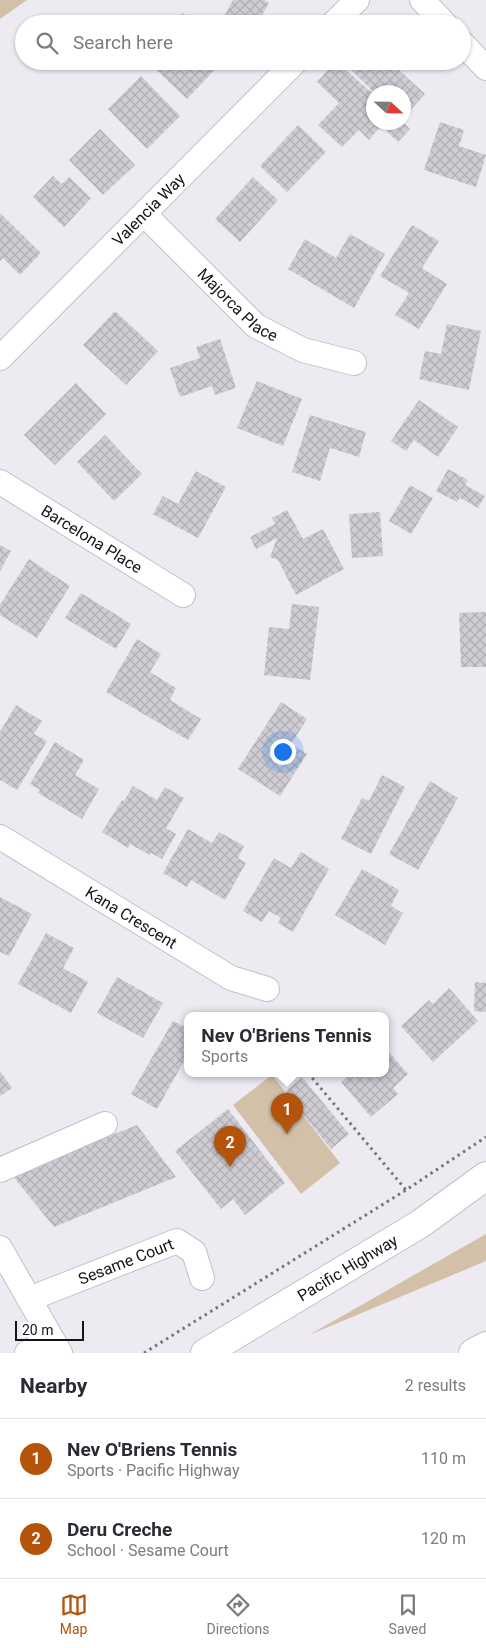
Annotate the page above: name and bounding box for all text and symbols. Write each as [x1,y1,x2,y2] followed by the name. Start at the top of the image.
[15,15,471,70] search box
[33,29,61,57] icon: search
[73,31,173,54] text: Search here
[366,85,411,130] north arrow
[108,169,189,250] street label: Valencia Way
[194,264,281,346] street label: Majorca Place
[38,501,145,577] street label: Barcelona Place
[270,739,296,765] your location
[82,883,180,953] street label: Kana Crescent
[184,1012,389,1077] popup
[201,1024,372,1047] text: Nev O'Briens Tennis
[201,1047,248,1066] text: Sports
[271,1093,303,1134] pin: 1
[214,1126,246,1167] pin: 2
[294,1230,402,1305] street label: Pacific Highway
[76,1234,176,1289] street label: Sesame Court
[15,1318,84,1341] scale bar
[22,1322,54,1338] text: 20 m
[20,1374,87,1398] text: Nearby
[405,1376,466,1395] text: 2 results
[67,1438,237,1461] text: Nev O'Briens Tennis
[31,1449,41,1468] text: 1
[421,1449,466,1468] text: 110 m
[67,1461,240,1480] text: Sports · Pacific Highway
[67,1518,172,1541] text: Deru Creche
[31,1529,41,1548] text: 2
[421,1529,466,1548] text: 120 m
[67,1541,229,1560] text: School · Sesame Court
[60,1591,88,1637] tab: Map
[207,1591,270,1637] tab: Directions
[389,1591,426,1637] tab: Saved

